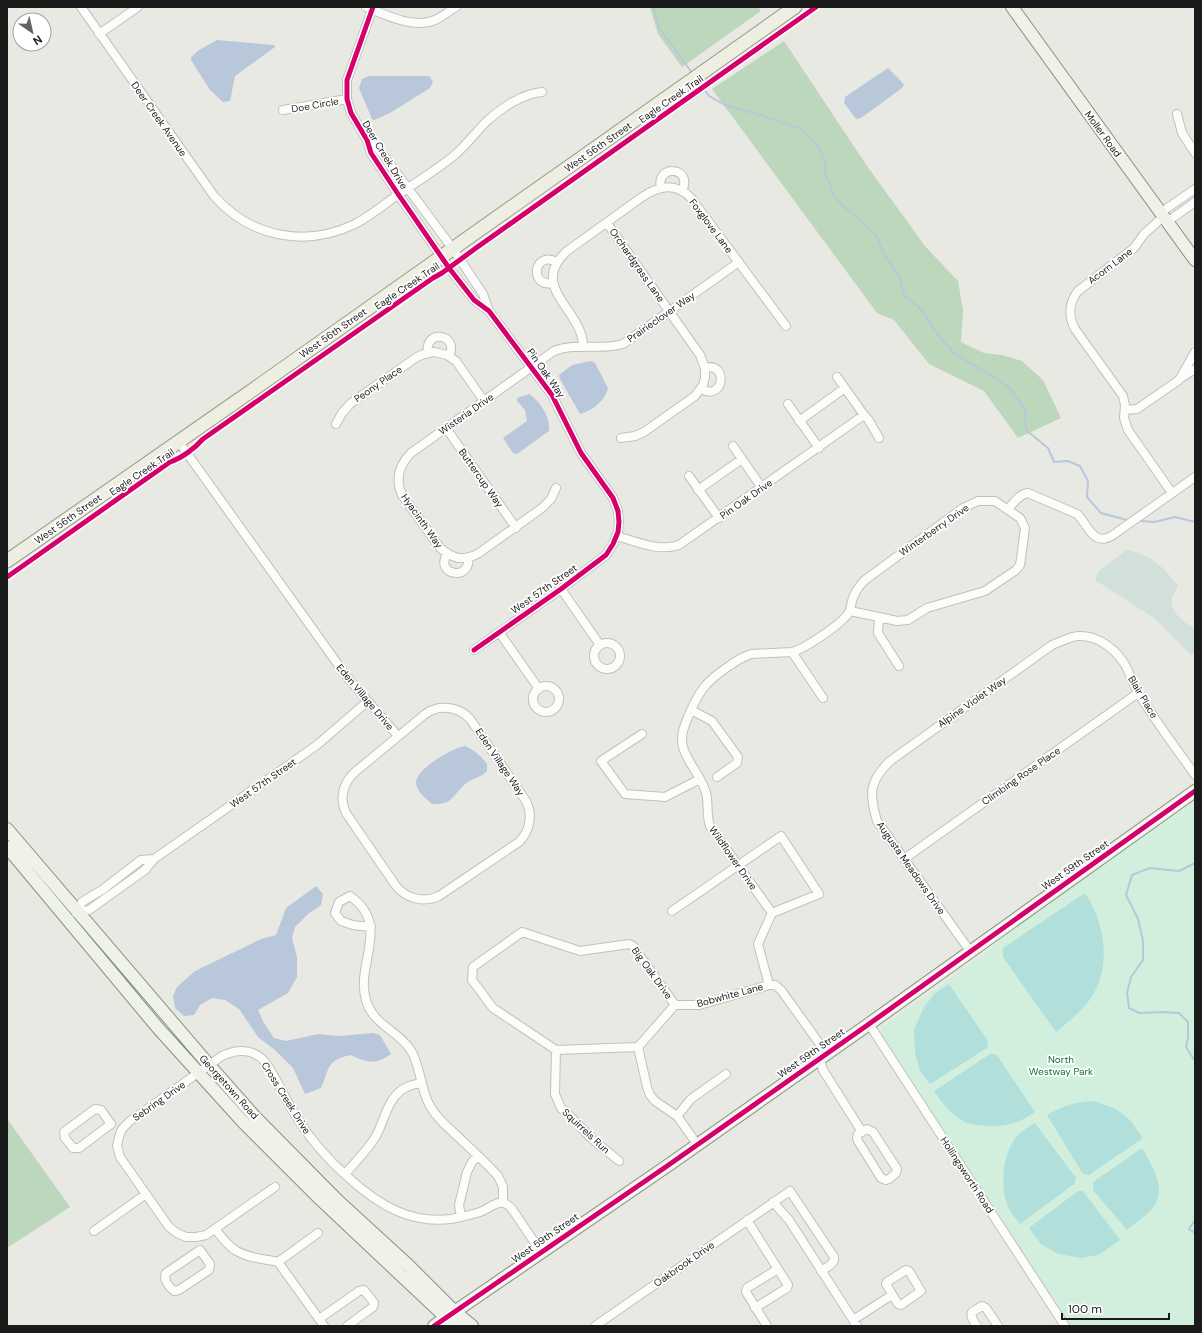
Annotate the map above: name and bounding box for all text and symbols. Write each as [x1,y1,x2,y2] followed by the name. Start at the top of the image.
[12,12,52,52] north arrow
[30,32,45,48] text: N
[636,72,706,126] street label: Eagle Creek Trail
[128,79,190,159] street label: Deer Creek Avenue
[290,94,340,116] street label: Doe Circle
[1082,108,1124,160] street label: Moller Road
[359,118,411,192] street label: Deer Creek Drive
[562,119,634,175] street label: West 56th Street
[686,196,736,256] street label: Foxglove Lane
[607,225,668,305] street label: Orchardgrass Lane
[1085,245,1135,287] street label: Acorn Lane
[372,259,442,313] street label: Eagle Creek Trail
[625,289,698,345] street label: Prairieclover Way
[297,305,369,361] street label: West 56th Street
[524,346,568,401] street label: Pin Oak Way
[351,362,405,405] street label: Peony Place
[436,390,496,438] street label: Wisteria Drive
[107,445,177,499] street label: Eagle Creek Trail
[456,446,506,510] street label: Buttercup Way
[717,476,775,522] street label: Pin Oak Drive
[32,491,104,547] street label: West 56th Street
[398,491,446,551] street label: Hyacinth Way
[897,501,972,559] street label: Winterberry Drive
[508,561,580,617] street label: West 57th Street
[334,661,397,733] street label: Eden Village Drive
[935,673,1009,731] street label: Alpine Violet Way
[1125,673,1161,721] street label: Blair Place
[473,726,528,799] street label: Eden Village Way
[979,744,1063,808] street label: Climbing Rose Place
[227,755,299,811] street label: West 57th Street
[874,819,948,917] street label: Augusta Meadows Drive
[706,824,760,893] street label: Wildflower Drive
[1039,837,1111,893] street label: West 59th Street
[629,944,675,1002] street label: Big Oak Drive
[695,980,765,1010] street label: Bobwhite Lane
[775,1025,847,1081] street label: West 59th Street
[197,1052,261,1122] street label: Georgetown Road
[1029,1053,1093,1078] park label: North Westway Park
[259,1059,314,1137] street label: Cross Creek Drive
[130,1078,188,1124] street label: Sebring Drive
[559,1106,613,1157] street label: Squirrels Run
[937,1134,997,1216] street label: Hollingsworth Road
[509,1210,581,1266] street label: West 59th Street
[651,1238,717,1290] street label: Oakbrook Drive
[1062,1295,1169,1321] scale bar
[1068,1301,1102,1317] text: 100 m

